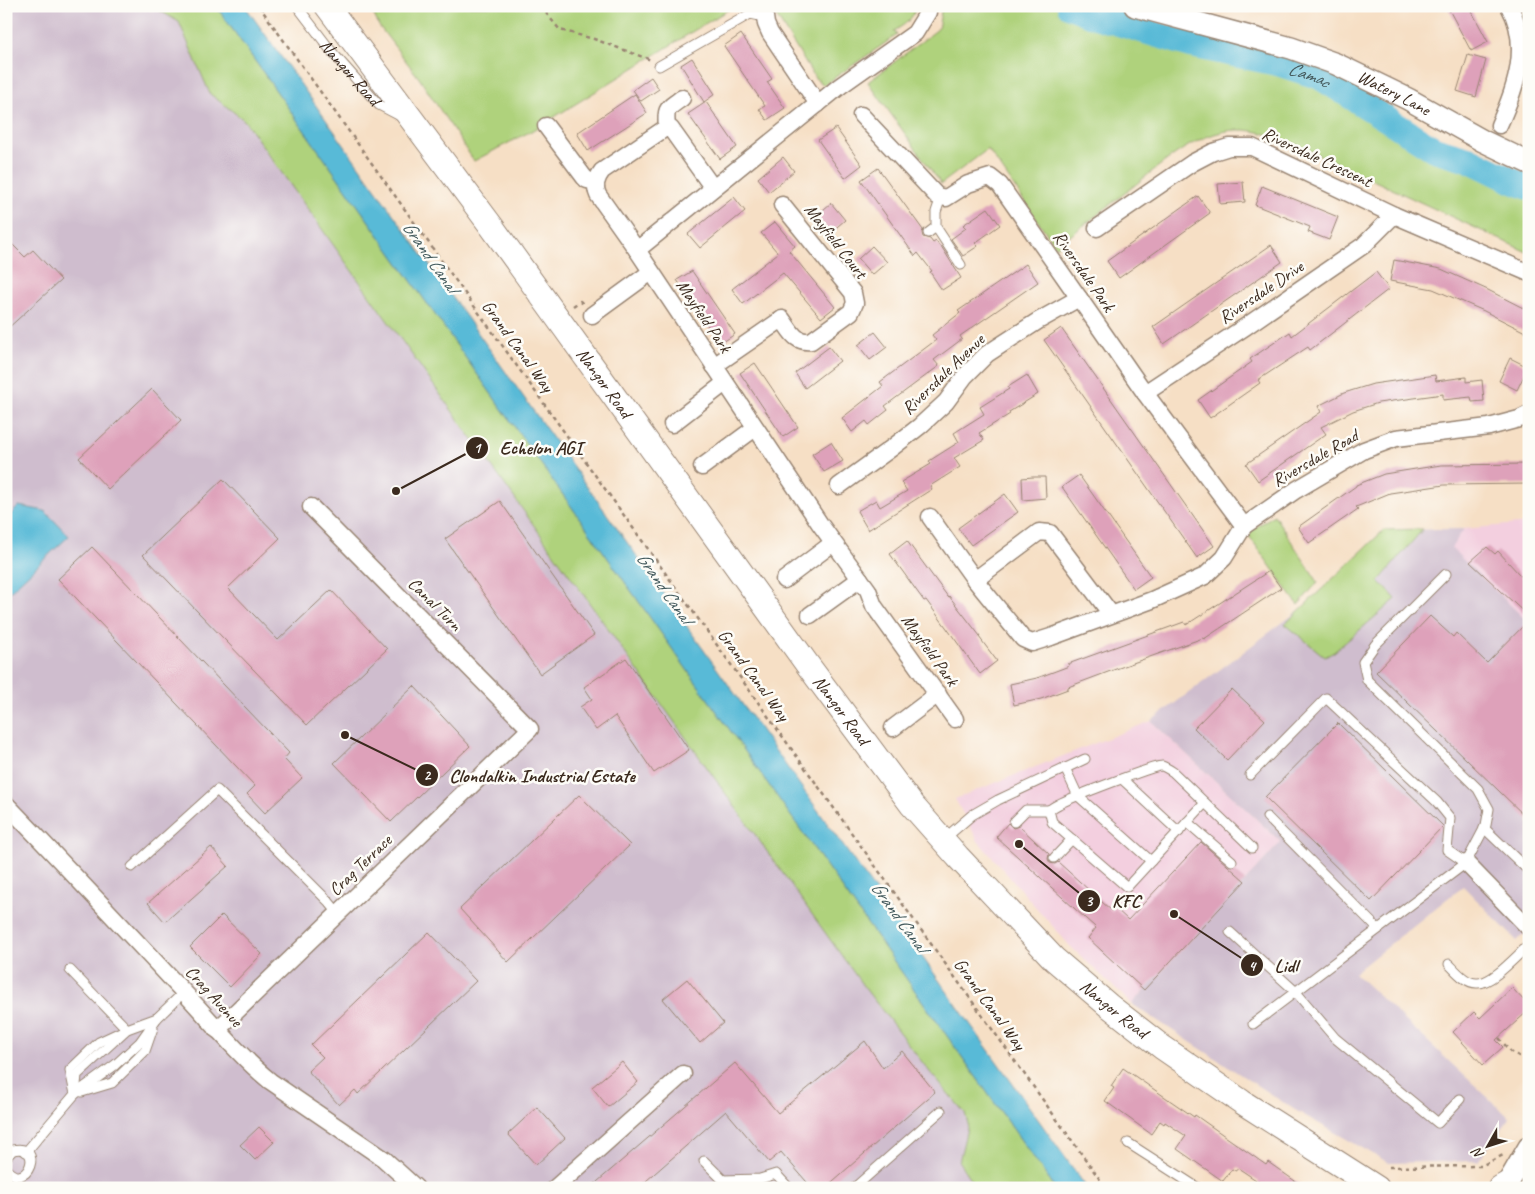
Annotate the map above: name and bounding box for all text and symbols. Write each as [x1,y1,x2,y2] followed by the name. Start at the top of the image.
[315,35,387,112] street label: Nangor Road
[1285,57,1336,94] water label: Camac
[1354,65,1435,121] street label: Watery Lane
[1259,122,1377,193] street label: Riversdale Crescent
[800,199,873,284] street label: Mayfield Court
[397,216,467,302] water label: Grand Canal
[1048,227,1121,317] street label: Riversdale Park
[1214,255,1308,328] street label: Riversdale Drive
[672,275,737,358] street label: Mayfield Park
[477,296,560,398] street label: Grand Canal Way
[897,328,990,419] street label: Riversdale Avenue
[572,344,639,425] street label: Nangor Road
[1268,423,1364,491] street label: Riversdale Road
[464,431,592,465] callout: Echelon AGI
[500,436,586,460] text: Echelon AGI
[474,439,483,458] text: 1
[631,547,701,633] water label: Grand Canal
[403,572,467,636] street label: Canal Turn
[897,610,964,691] street label: Mayfield Park
[713,625,796,727] street label: Grand Canal Way
[808,671,876,752] street label: Nangor Road
[414,758,645,792] callout: Clondalkin Industrial Estate
[449,764,637,788] text: Clondalkin Industrial Estate
[424,766,432,785] text: 2
[324,829,397,900] street label: Crag Terrace
[866,877,937,962] water label: Grand Canal
[1077,884,1150,918] callout: KFC
[1112,889,1143,913] text: KFC
[1086,892,1094,911] text: 3
[1240,948,1308,982] callout: Lidl
[949,954,1032,1056] street label: Grand Canal Way
[1274,954,1301,978] text: Lidl
[1249,957,1258,976] text: 4
[181,961,248,1032] street label: Crag Avenue
[1075,975,1155,1045] street label: Nangor Road
[1462,1122,1512,1172] north arrow
[1467,1143,1488,1163] text: N

